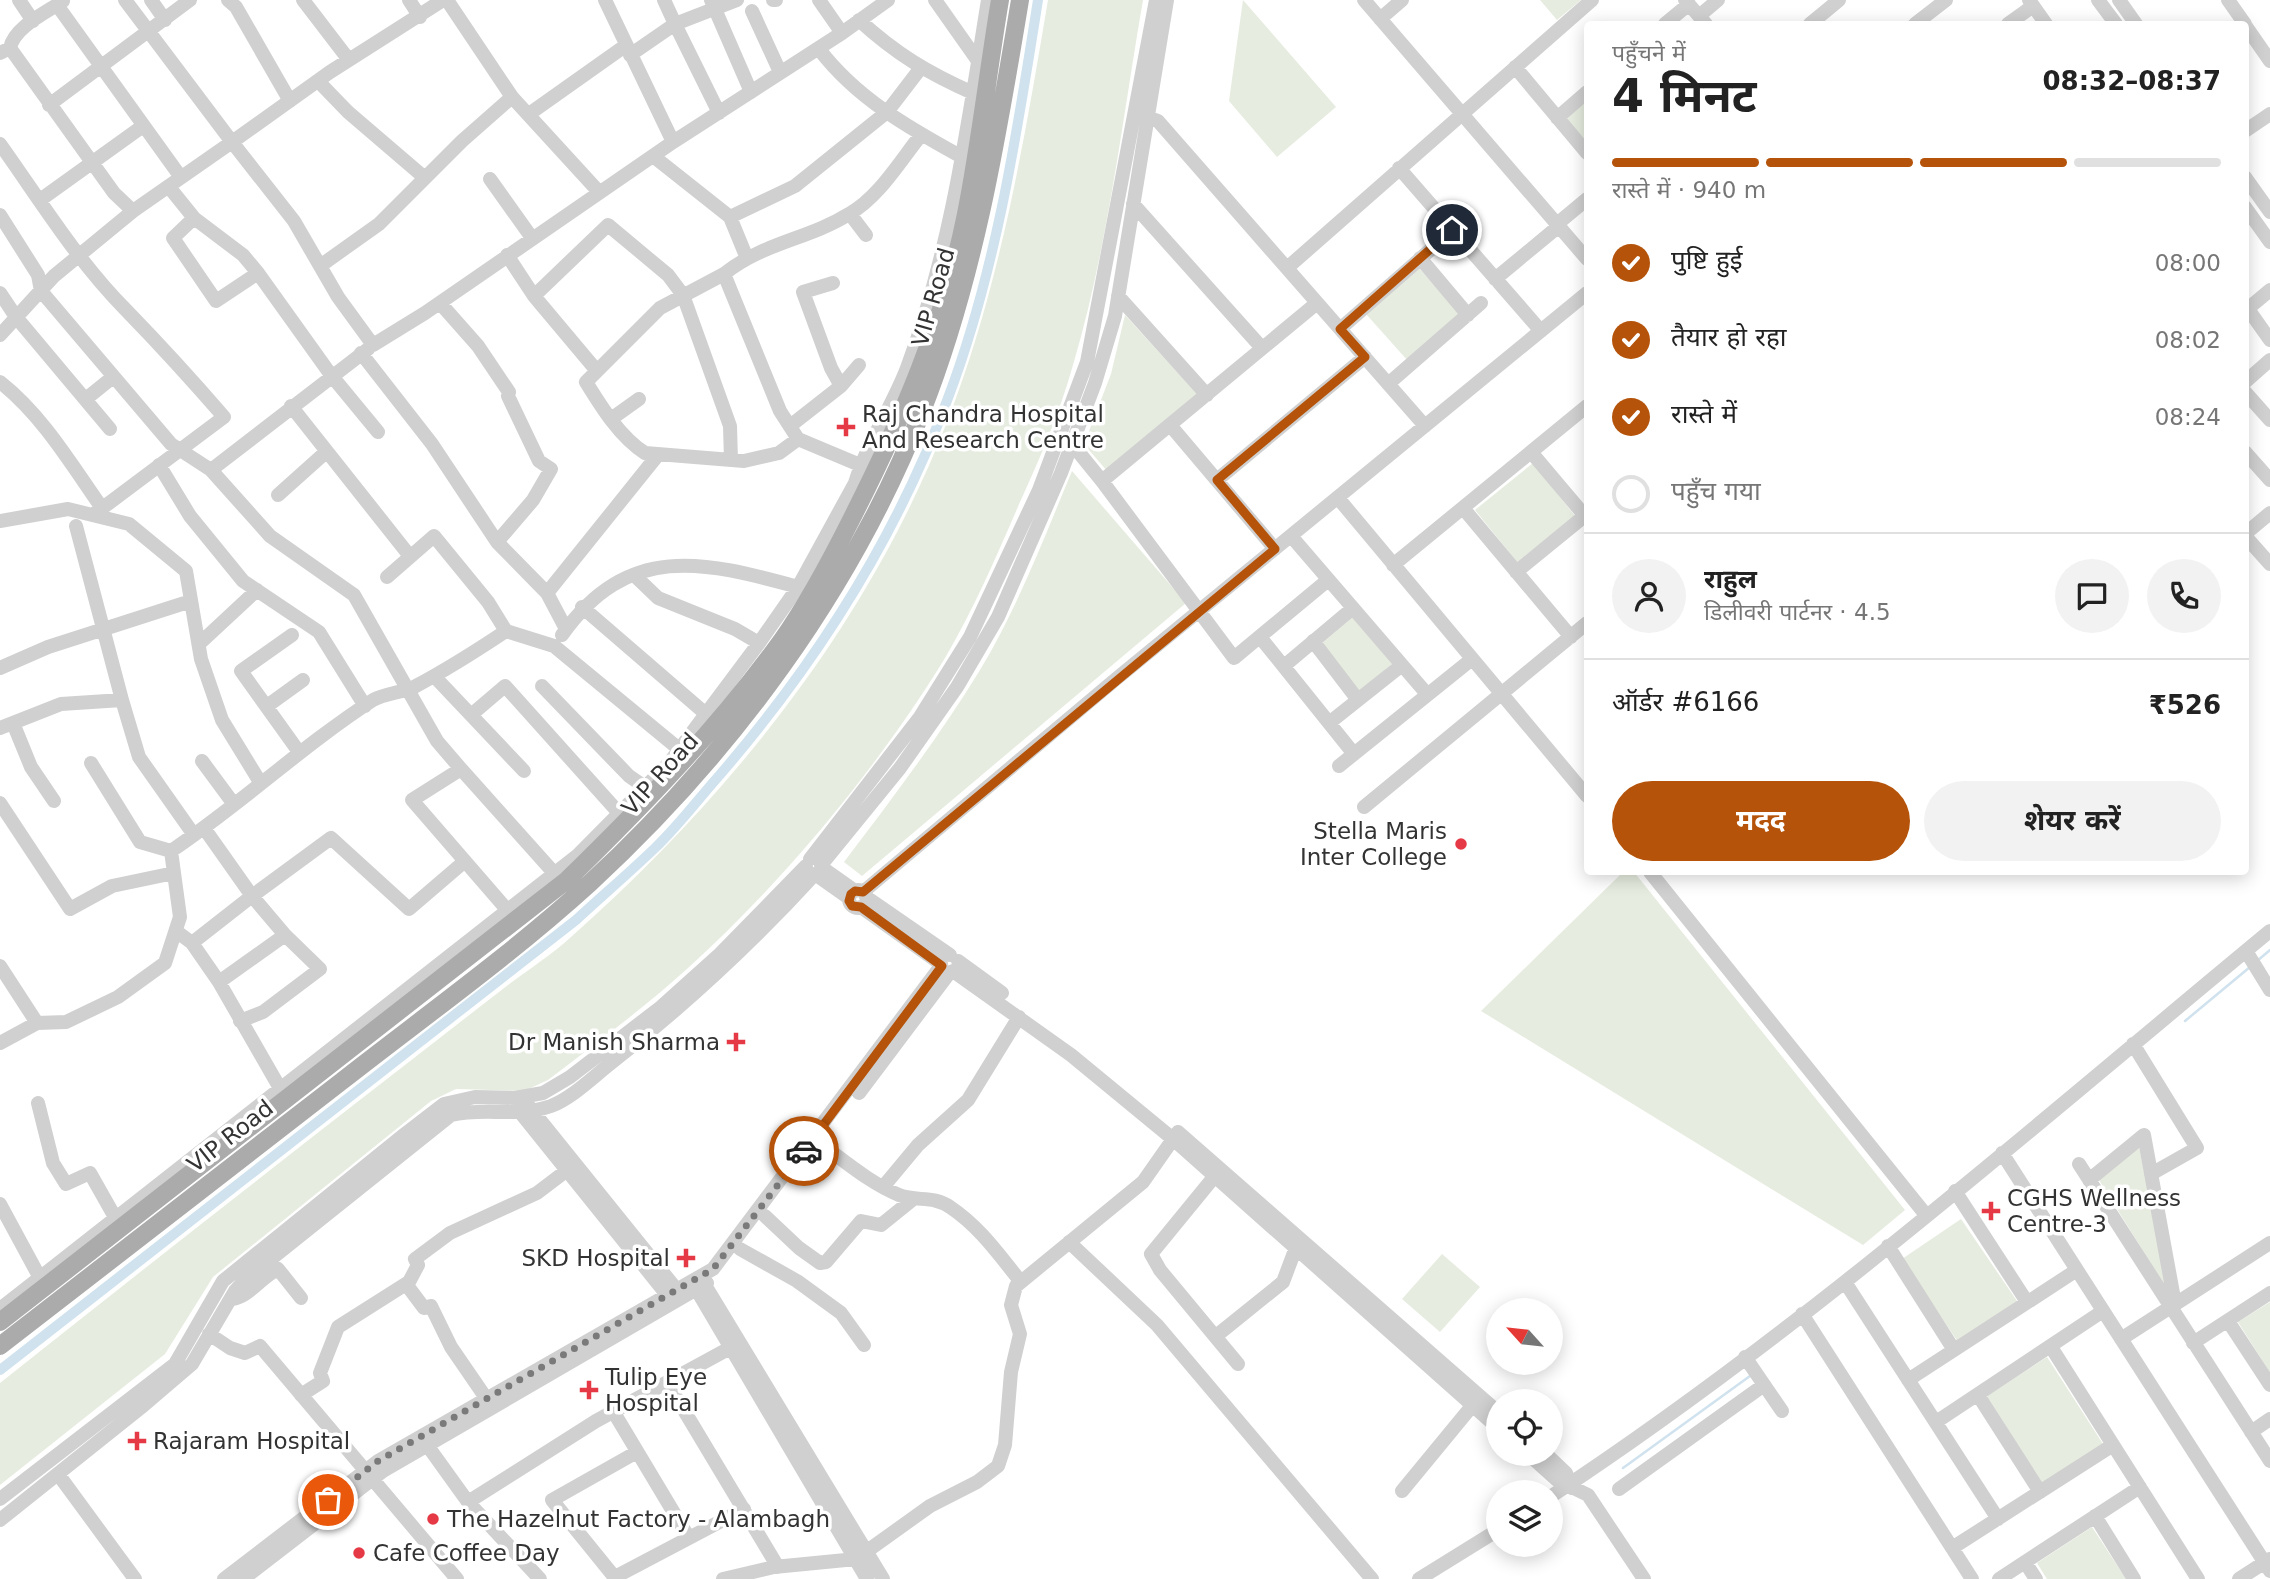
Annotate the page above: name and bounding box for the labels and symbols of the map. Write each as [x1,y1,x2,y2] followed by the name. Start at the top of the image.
[1422,200,1482,260] pin
[907,245,959,349] street label: VIP Road
[862,401,1104,453] place label: Raj Chandra Hospital And Research Centre
[836,417,856,437] marker: Raj Chandra Hospital And Research Centre
[616,728,704,820] street label: VIP Road
[1300,818,1447,870] place label: Stella Maris Inter College
[1453,836,1469,852] marker: Stella Maris Inter College
[508,1029,720,1055] place label: Dr Manish Sharma
[726,1032,746,1052] marker: Dr Manish Sharma
[182,1095,278,1177] street label: VIP Road
[769,1116,839,1186] courier
[2007,1185,2181,1237] place label: CGHS Wellness Centre-3
[1981,1201,2001,1221] marker: CGHS Wellness Centre-3
[521,1245,670,1271] place label: SKD Hospital
[676,1248,696,1268] marker: SKD Hospital
[1486,1298,1563,1376] north arrow
[604,1364,707,1416] place label: Tulip Eye Hospital
[579,1380,599,1400] marker: Tulip Eye Hospital
[153,1428,350,1454] place label: Rajaram Hospital
[127,1431,147,1451] marker: Rajaram Hospital
[298,1470,358,1530] pin
[446,1506,830,1532] place label: The Hazelnut Factory - Alambagh
[425,1511,441,1527] marker: The Hazelnut Factory - Alambagh
[373,1540,560,1566] place label: Cafe Coffee Day
[351,1545,367,1561] marker: Cafe Coffee Day

